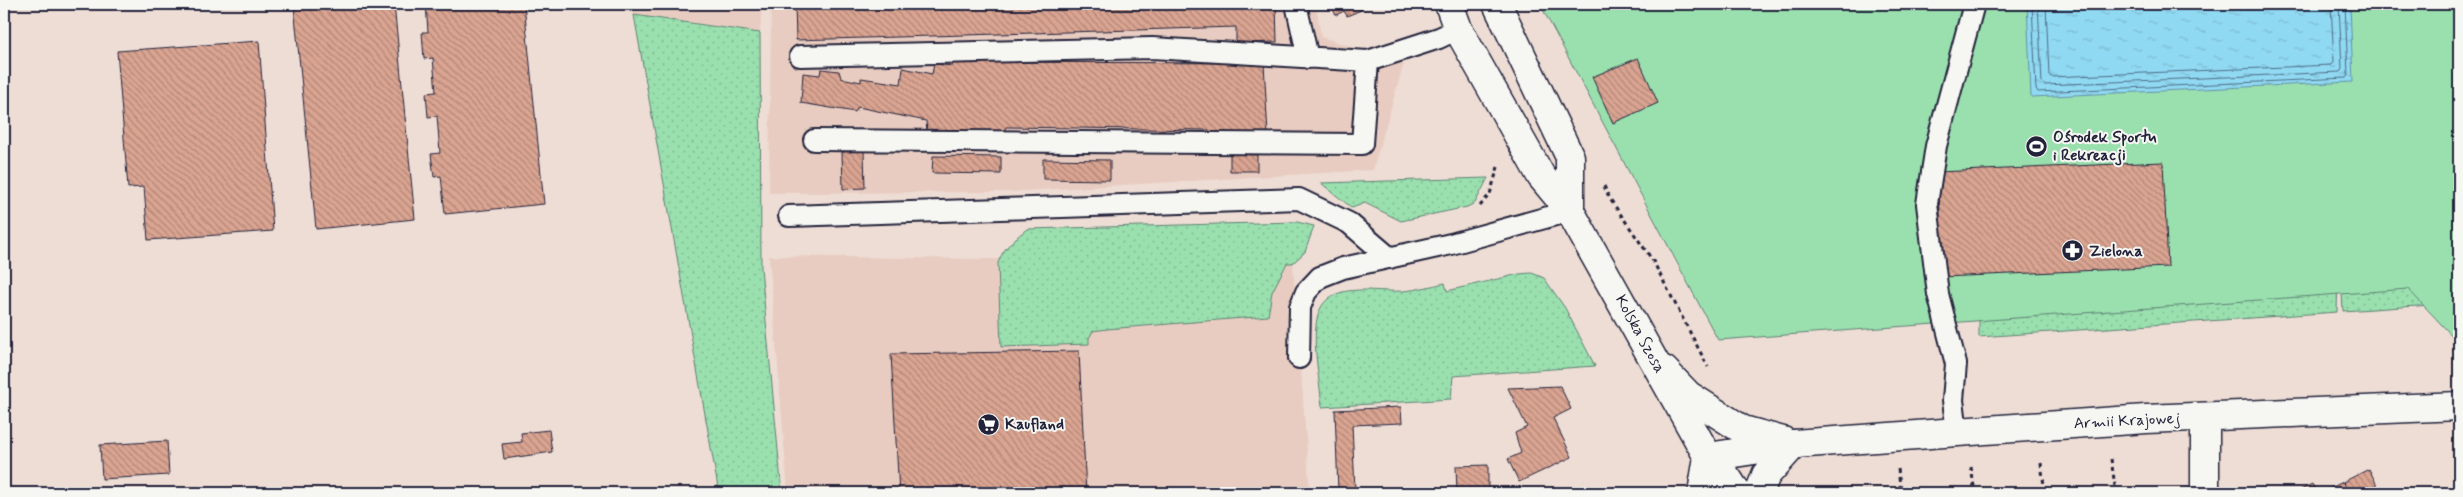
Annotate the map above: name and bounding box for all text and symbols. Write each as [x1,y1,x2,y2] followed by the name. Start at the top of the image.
[2053,127,2157,166] place label: Ośrodek Sportu i Rekreacji
[2025,134,2049,158] sports icon: Ośrodek Sportu i Rekreacji
[2061,239,2085,263] pharmacy icon: Zielona
[2089,241,2143,262] place label: Zielona
[1610,291,1670,377] street label: Kolska Szosa
[2073,408,2181,434] street label: Armii Krajowej
[977,412,1001,436] supermarket icon: Kaufland
[1005,414,1064,435] place label: Kaufland

